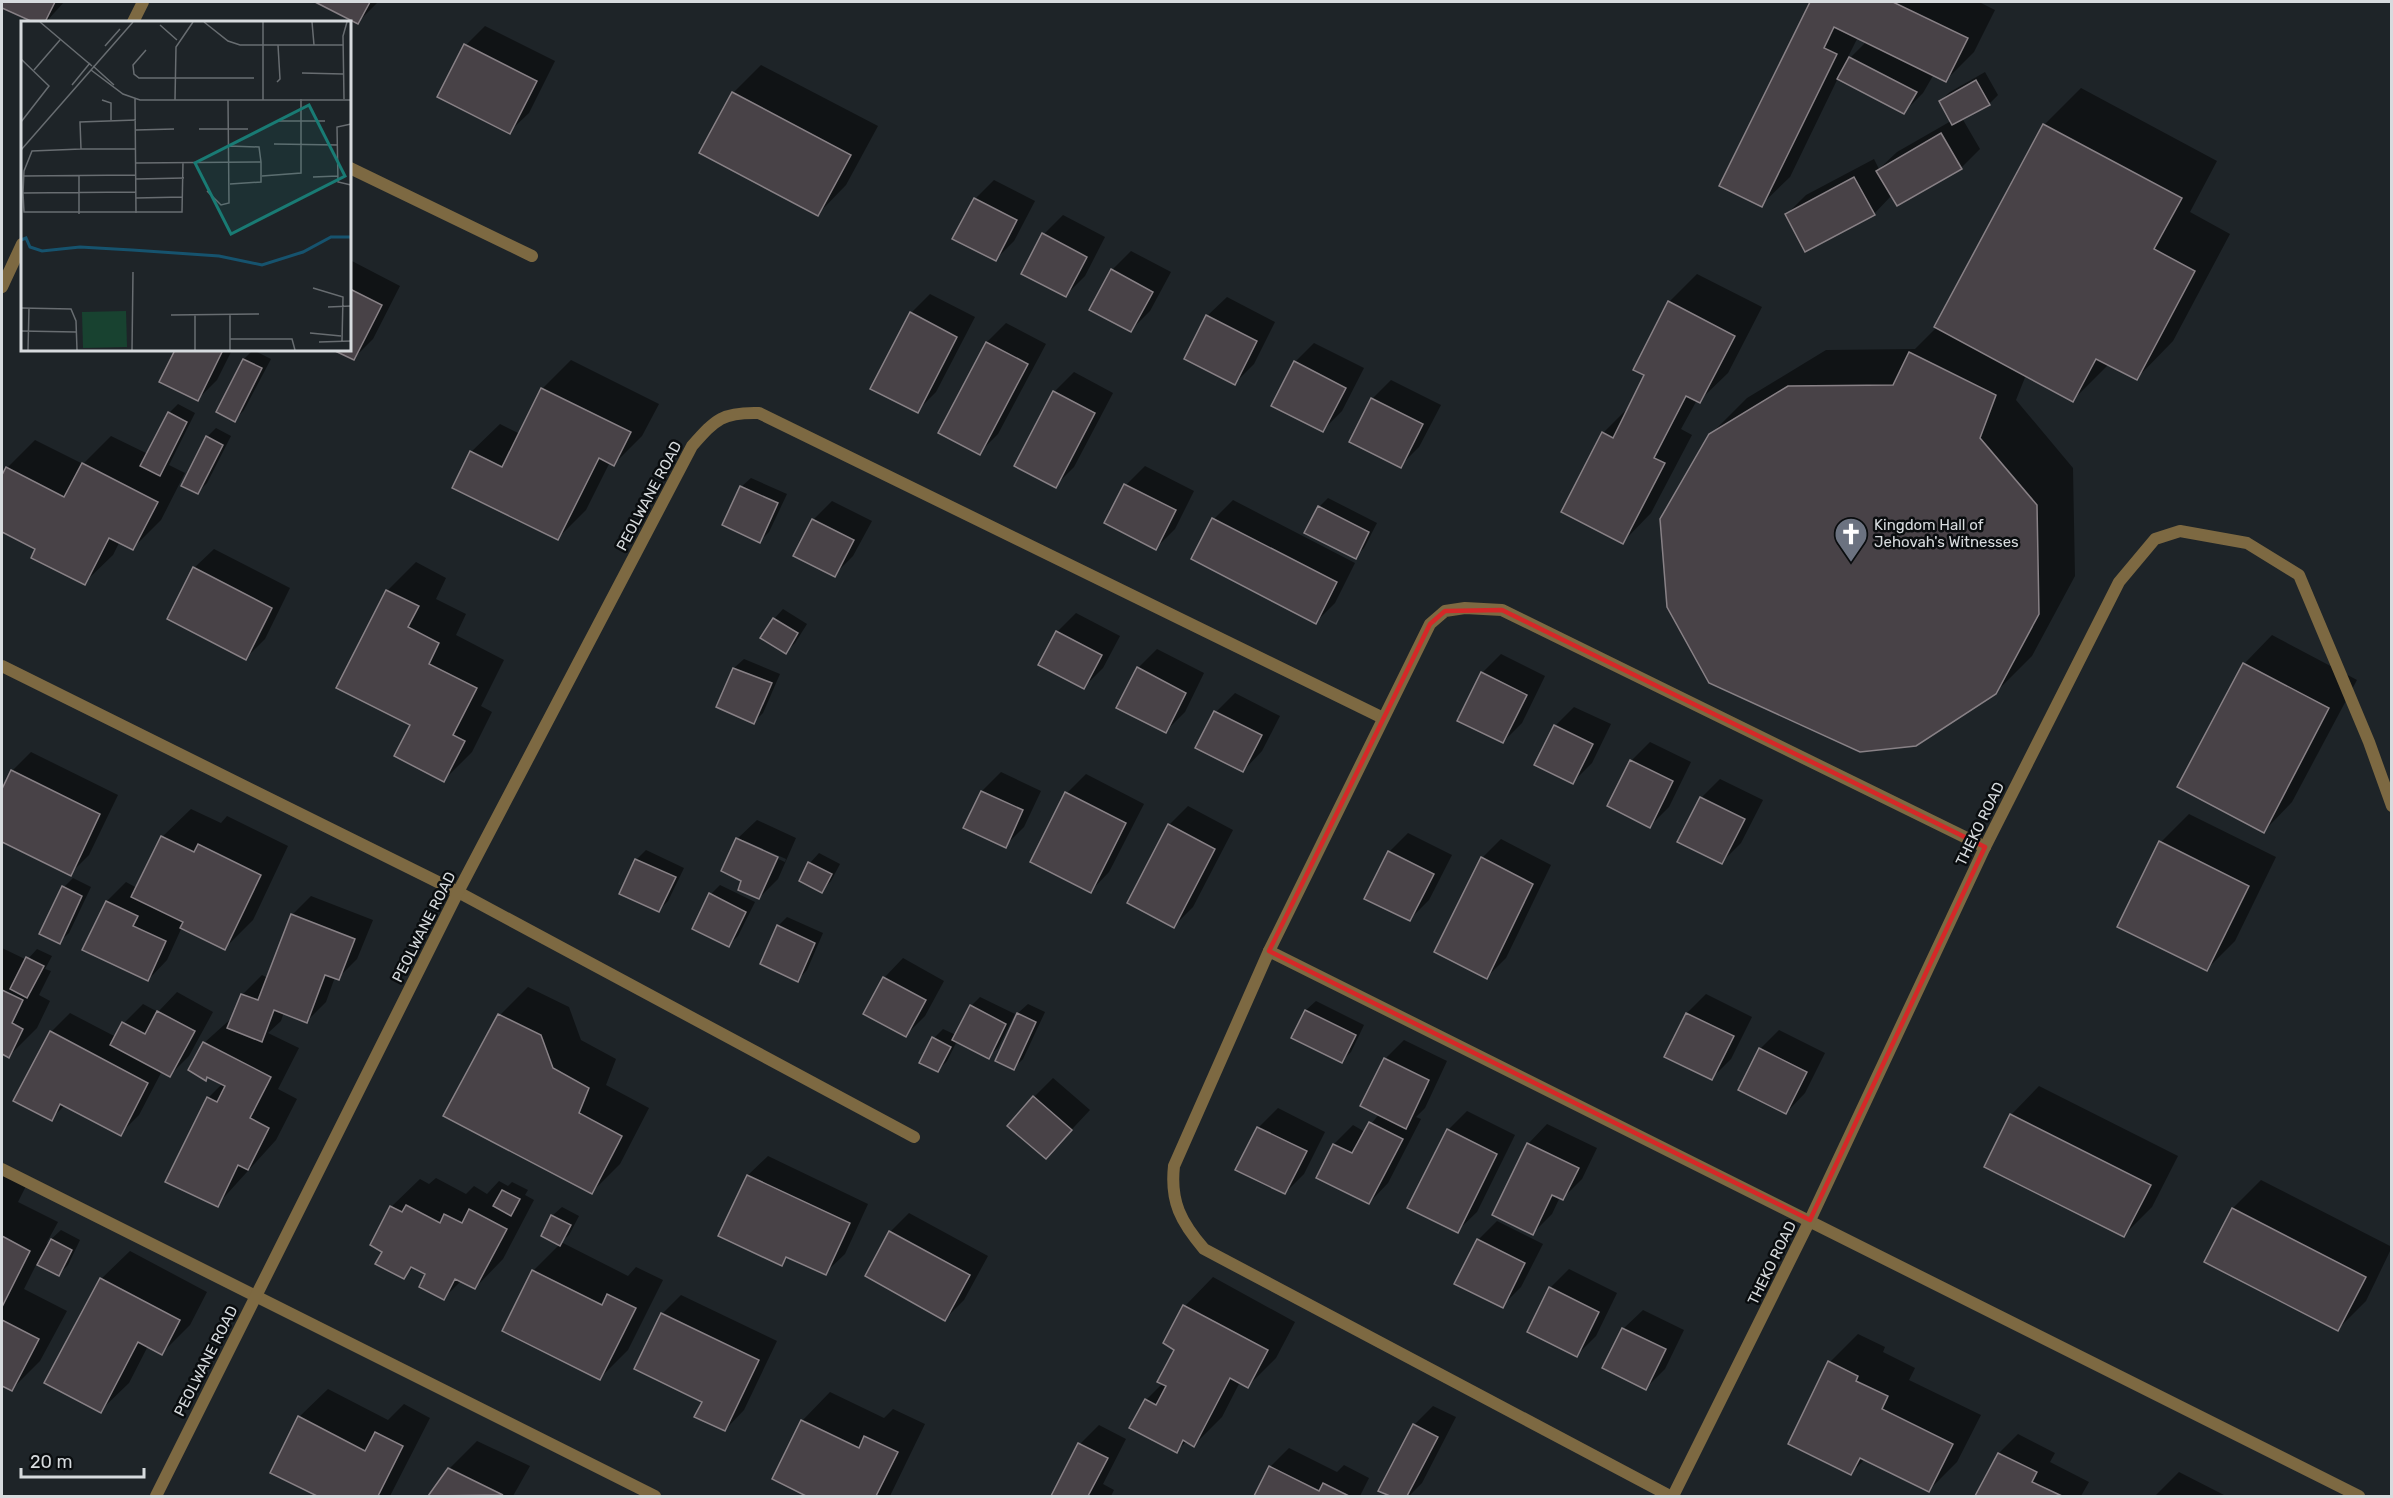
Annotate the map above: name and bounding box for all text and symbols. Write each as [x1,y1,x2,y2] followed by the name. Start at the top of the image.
[21,21,351,351] inset map
[613,438,685,554] street label: PEOLWANE ROAD
[1833,516,1869,563] church icon: Kingdom Hall of Jehovah's Witnesses
[1874,516,2019,551] place label: Kingdom Hall of Jehovah's Witnesses
[1952,779,2008,869] street label: THEKO ROAD
[388,869,460,985] street label: PEOLWANE ROAD
[1744,1218,1800,1308] street label: THEKO ROAD
[170,1303,242,1419] street label: PEOLWANE ROAD
[21,1441,144,1479] scale bar
[30,1451,72,1473] text: 20 m

